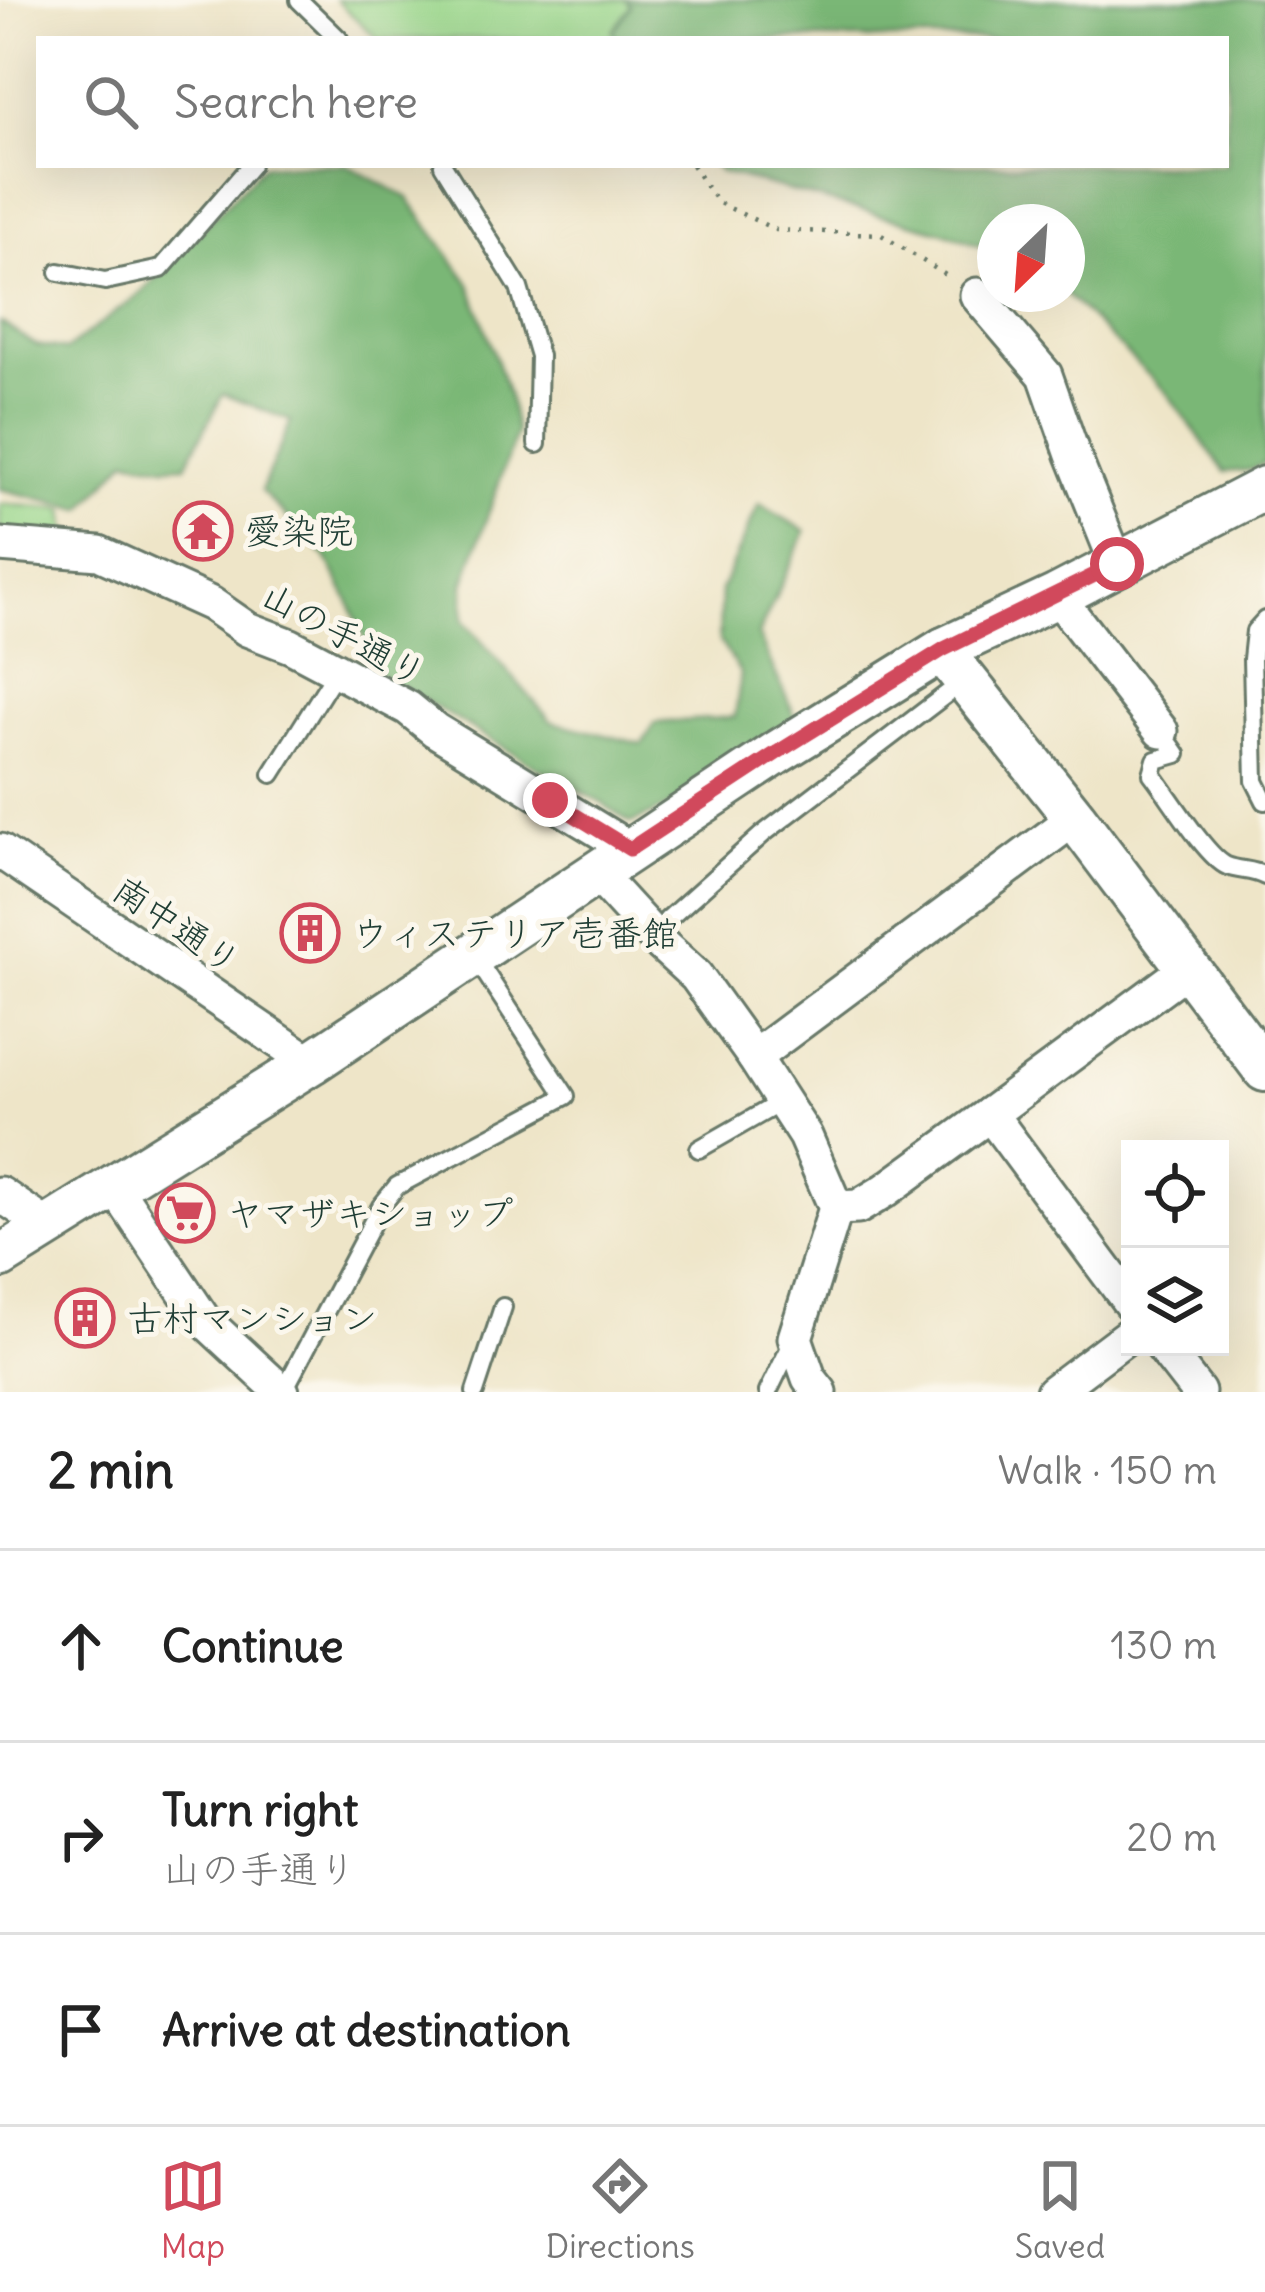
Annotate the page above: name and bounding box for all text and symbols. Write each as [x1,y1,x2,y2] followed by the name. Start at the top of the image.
[36,36,1229,168] search box
[78,69,144,135] icon: search
[174,74,418,130] text: Search here
[977,204,1085,312] north arrow
[172,500,234,562] temple icon: 愛染院
[245,509,353,554] place label: 愛染院
[1090,537,1144,591] route start
[254,572,434,697] street label: 山の手通り
[523,773,577,827] route end
[104,866,249,984] street label: 南中通り
[279,902,341,964] building icon: ウィステリア壱番館
[352,911,678,956] place label: ウィステリア壱番館
[1121,1140,1229,1356] map controls
[1121,1140,1229,1248] button: locate
[154,1182,216,1244] supermarket icon: ヤマザキショップ
[227,1191,514,1236] place label: ヤマザキショップ
[1121,1248,1229,1356] button: layers
[54,1287,116,1349] building icon: 古村マンション
[127,1296,378,1341] place label: 古村マンション
[48,1438,174,1502] text: 2 min
[998,1446,1217,1495] text: Walk · 150 m
[48,1613,114,1679] icon: ahead
[162,1618,344,1674] text: Continue
[1110,1621,1217,1670] text: 130 m
[162,1782,358,1838] text: Turn right
[48,1805,114,1871] icon: right
[1126,1813,1217,1862] text: 20 m
[162,1845,357,1894] text: 山の手通り
[48,1997,114,2063] icon: arrive
[162,2002,571,2058] text: Arrive at destination
[160,2153,226,2267] tab: Map
[546,2153,695,2267] tab: Directions
[1015,2153,1105,2267] tab: Saved

